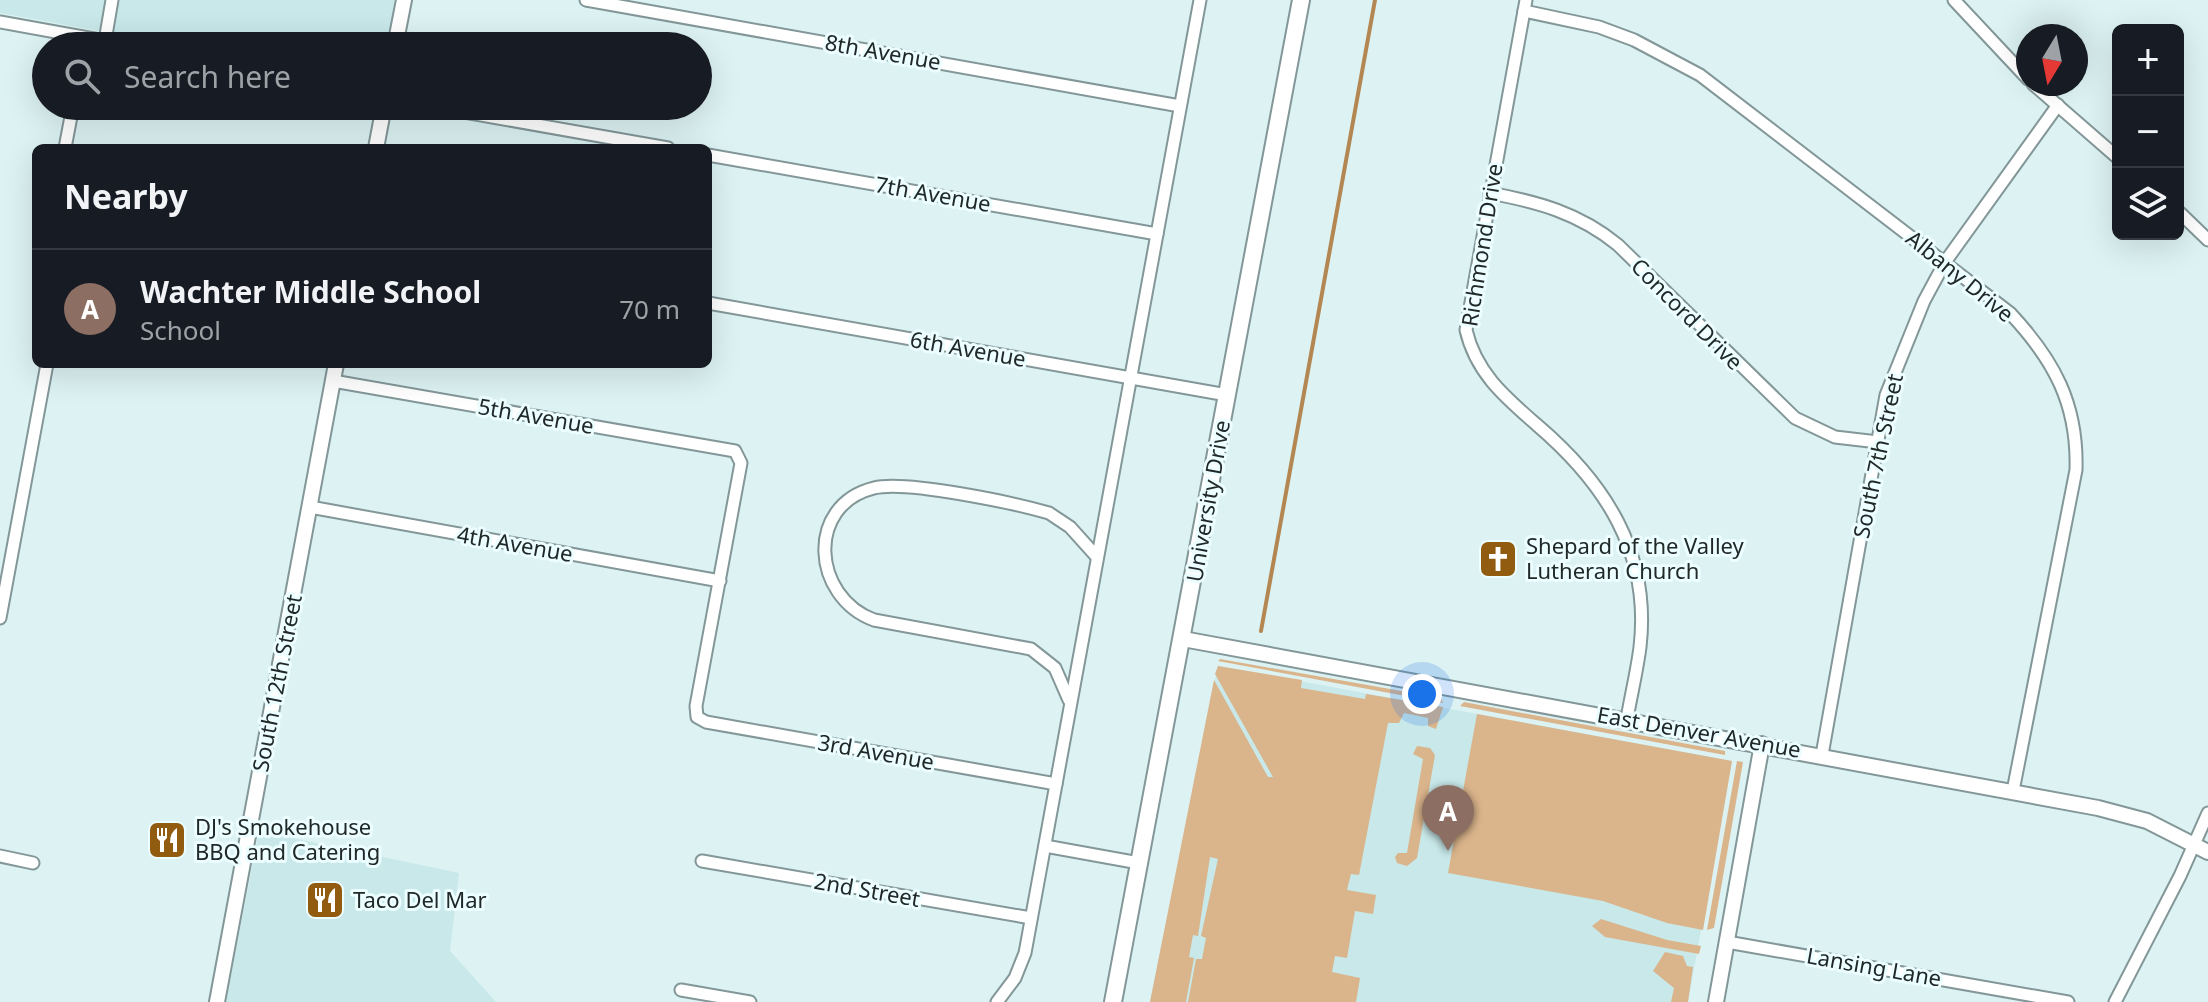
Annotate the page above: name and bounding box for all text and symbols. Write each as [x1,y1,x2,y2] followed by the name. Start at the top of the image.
[2016,24,2088,96] north arrow
[2112,24,2184,240] map controls
[2112,24,2184,96] button: +
[823,26,943,76] street label: 8th Avenue
[32,32,712,120] search box
[60,54,104,98] icon: search
[124,56,291,97] text: Search here
[2112,96,2184,168] button: −
[1453,161,1509,329] street label: Richmond Drive
[873,168,993,218] street label: 7th Avenue
[2112,168,2184,240] button: layers
[64,173,188,219] text: Nearby
[1900,222,2021,328] street label: Albany Drive
[1625,251,1750,376] street label: Concord Drive
[140,271,481,312] text: Wachter Middle School
[81,291,99,327] text: A
[619,291,680,327] text: 70 m
[140,312,221,348] text: School
[908,323,1028,373] street label: 6th Avenue
[1845,371,1909,541] street label: South 7th Street
[476,390,596,440] street label: 5th Avenue
[1178,418,1236,584] street label: University Drive
[455,518,575,568] street label: 4th Avenue
[1526,530,1745,585] place label: Shepard of the Valley Lutheran Church
[1477,538,1519,580] church icon: Shepard of the Valley Lutheran Church
[244,591,308,774] street label: South 12th Street
[1402,674,1442,714] your location
[1595,698,1803,764] street label: East Denver Avenue
[816,726,937,776] street label: 3rd Avenue
[1422,785,1474,851] pin: A
[195,811,380,866] place label: DJ's Smokehouse BBQ and Catering
[146,819,188,861] restaurant icon: DJ's Smokehouse BBQ and Catering
[812,865,922,913] street label: 2nd Street
[304,879,346,921] restaurant icon: Taco Del Mar
[353,884,487,914] place label: Taco Del Mar
[1804,939,1944,993] street label: Lansing Lane

